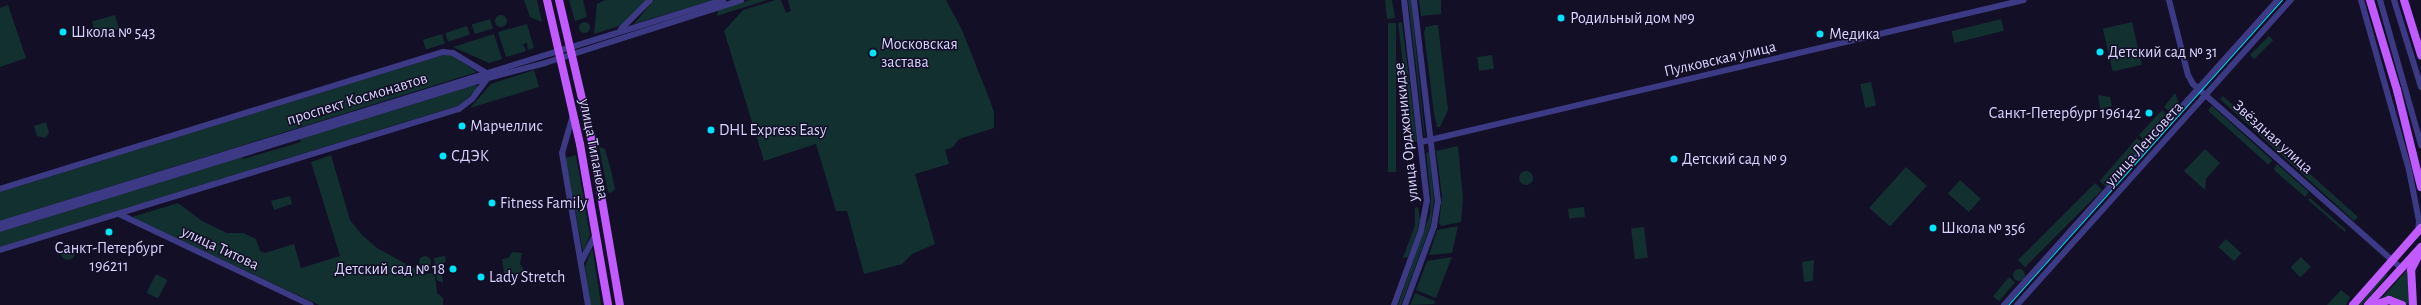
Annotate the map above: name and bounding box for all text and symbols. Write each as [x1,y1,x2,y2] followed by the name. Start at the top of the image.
[1570,8,1695,28] place label: Родильный дом №9
[1555,12,1567,24] marker: Родильный дом №9
[71,22,155,42] place label: Школа № 543
[1829,24,1880,44] place label: Медика
[58,27,68,37] marker: Школа № 543
[1814,28,1826,40] marker: Медика
[881,34,958,72] place label: Московская застава
[1662,37,1778,81] street label: Пулковская улица
[2108,42,2217,62] place label: Детский сад № 31
[2095,47,2105,57] marker: Детский сад № 31
[868,48,878,58] marker: Московская застава
[1389,62,1423,202] street label: улица Орджоникидзе
[284,68,430,130] street label: проспект Космонавтов
[2229,96,2317,178] street label: Звёздная улица
[575,97,613,201] street label: улица Типанова
[2101,98,2187,190] street label: улица Ленсовета
[1988,103,2141,123] place label: Санкт-Петербург 196142
[2144,108,2154,118] marker: Санкт-Петербург 196142
[470,116,543,136] place label: Марчеллис
[719,120,827,140] place label: DHL Express Easy
[457,121,467,131] marker: Марчеллис
[706,125,716,135] marker: DHL Express Easy
[451,146,489,166] place label: СДЭК
[1682,149,1787,169] place label: Детский сад № 9
[438,151,448,161] marker: СДЭК
[1669,154,1679,164] marker: Детский сад № 9
[500,193,587,213] place label: Fitness Family
[487,198,497,208] marker: Fitness Family
[1941,218,2025,238] place label: Школа № 356
[178,222,262,274] street label: улица Титова
[1928,223,1938,233] marker: Школа № 356
[104,227,114,237] marker: Санкт-Петербург 196211
[55,238,163,276] place label: Санкт-Петербург 196211
[335,259,445,279] place label: Детский сад № 18
[448,264,458,274] marker: Детский сад № 18
[489,267,565,287] place label: Lady Stretch
[476,272,486,282] marker: Lady Stretch

